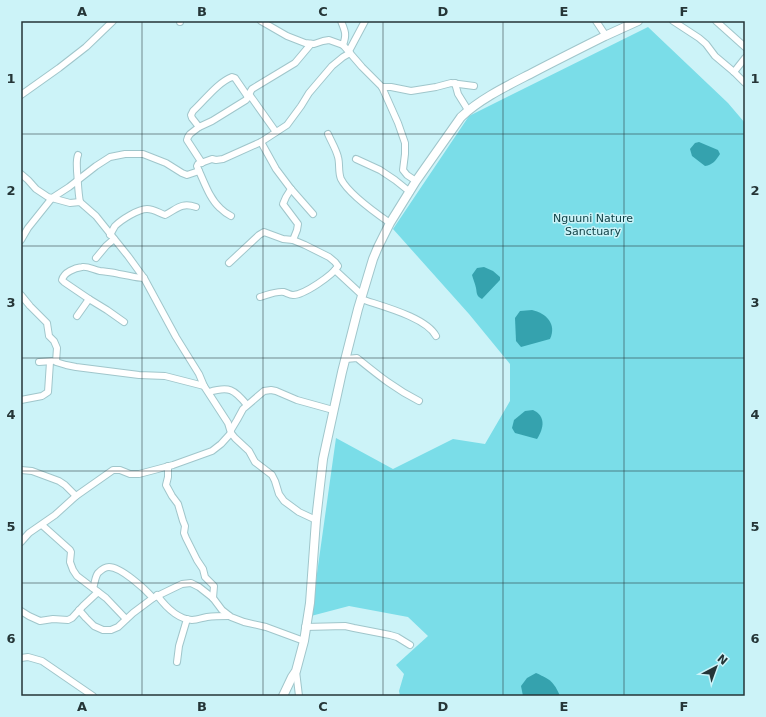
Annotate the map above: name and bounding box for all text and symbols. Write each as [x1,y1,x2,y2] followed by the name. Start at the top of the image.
[77,4,87,19] text: A
[197,4,207,19] text: B
[318,4,328,19] text: C
[438,4,449,19] text: D
[560,4,568,19] text: E
[680,4,688,19] text: F
[6,71,16,86] text: 1
[750,71,760,86] text: 1
[6,183,16,198] text: 2
[750,183,760,198] text: 2
[553,212,633,238] park label: Nguuni Nature Sanctuary
[6,295,16,310] text: 3
[750,295,760,310] text: 3
[6,407,16,422] text: 4
[750,407,760,422] text: 4
[6,519,16,534] text: 5
[750,519,760,534] text: 5
[6,631,16,646] text: 6
[750,631,760,646] text: 6
[696,647,736,687] north arrow
[714,652,730,668] text: N
[77,699,87,714] text: A
[197,699,207,714] text: B
[318,699,328,714] text: C
[438,699,449,714] text: D
[560,699,568,714] text: E
[680,699,688,714] text: F

